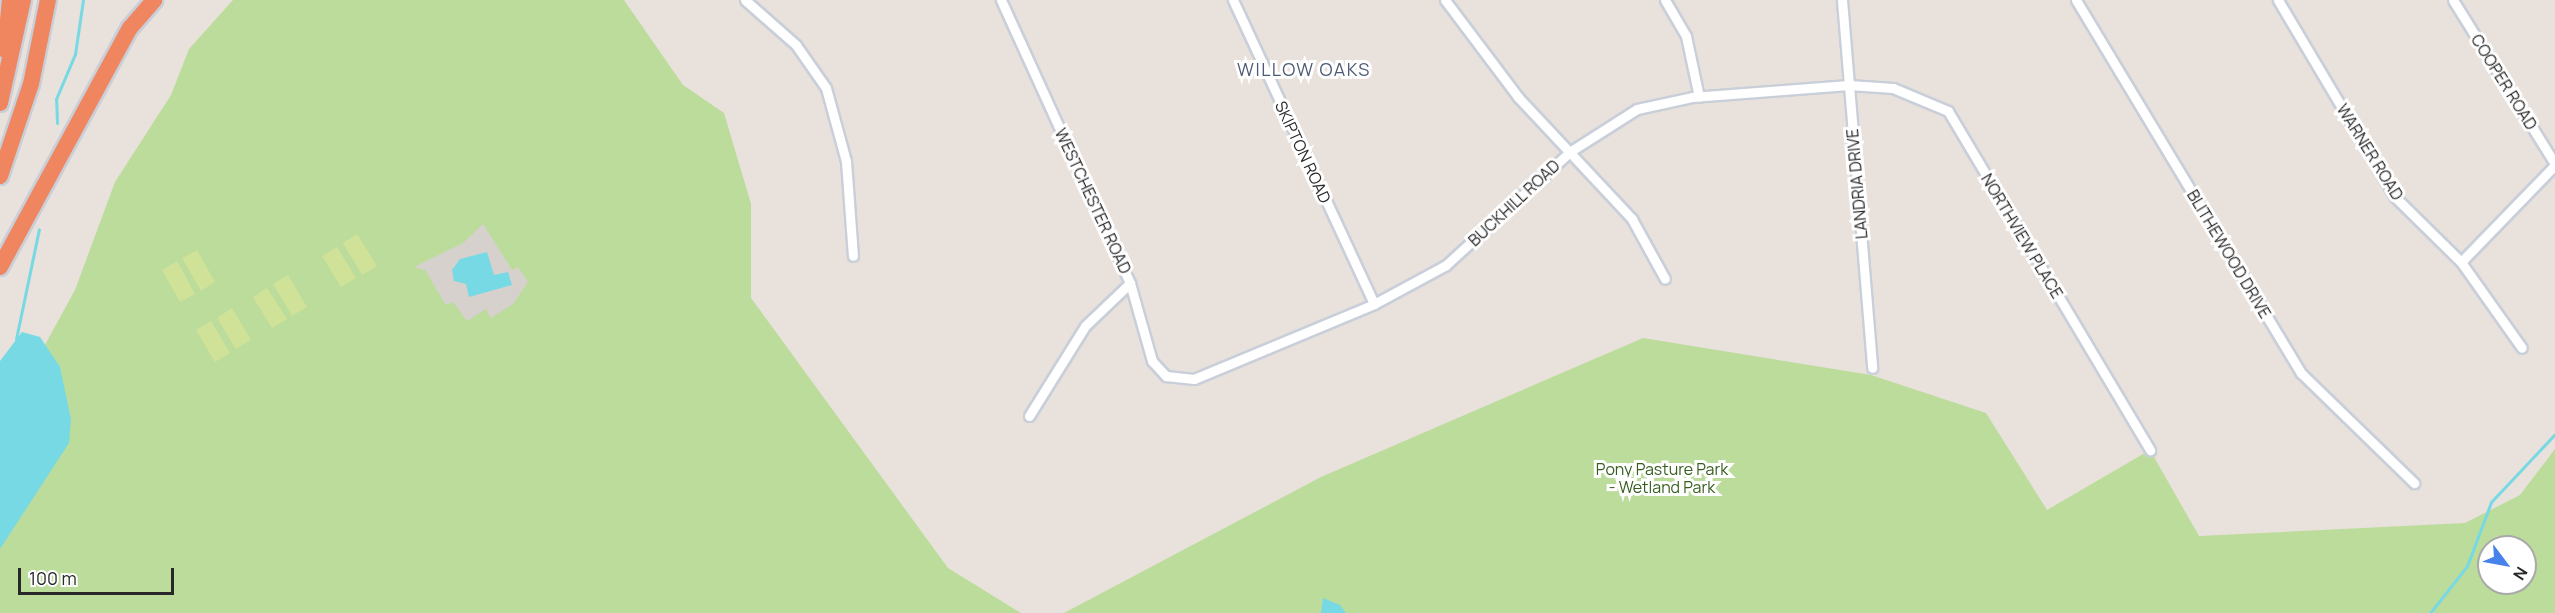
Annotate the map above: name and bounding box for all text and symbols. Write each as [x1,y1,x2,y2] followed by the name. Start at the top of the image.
[2467,31,2541,133] street label: COOPER ROAD
[1237,58,1371,80] district label: WILLOW OAKS
[1271,98,1335,206] street label: SKIPTON ROAD
[2333,100,2407,204] street label: WARNER ROAD
[1051,125,1135,277] street label: WESTCHESTER ROAD
[1843,128,1871,240] street label: LANDRIA DRIVE
[1464,156,1564,250] street label: BUCKHILL ROAD
[1977,170,2067,302] street label: NORTHVIEW PLACE
[2183,186,2275,322] street label: BLITHEWOOD DRIVE
[1596,459,1728,497] park label: Pony Pasture Park - Wetland Park
[2477,535,2537,595] north arrow
[21,556,177,594] scale bar
[2508,563,2533,584] text: N
[29,566,77,590] text: 100 m

